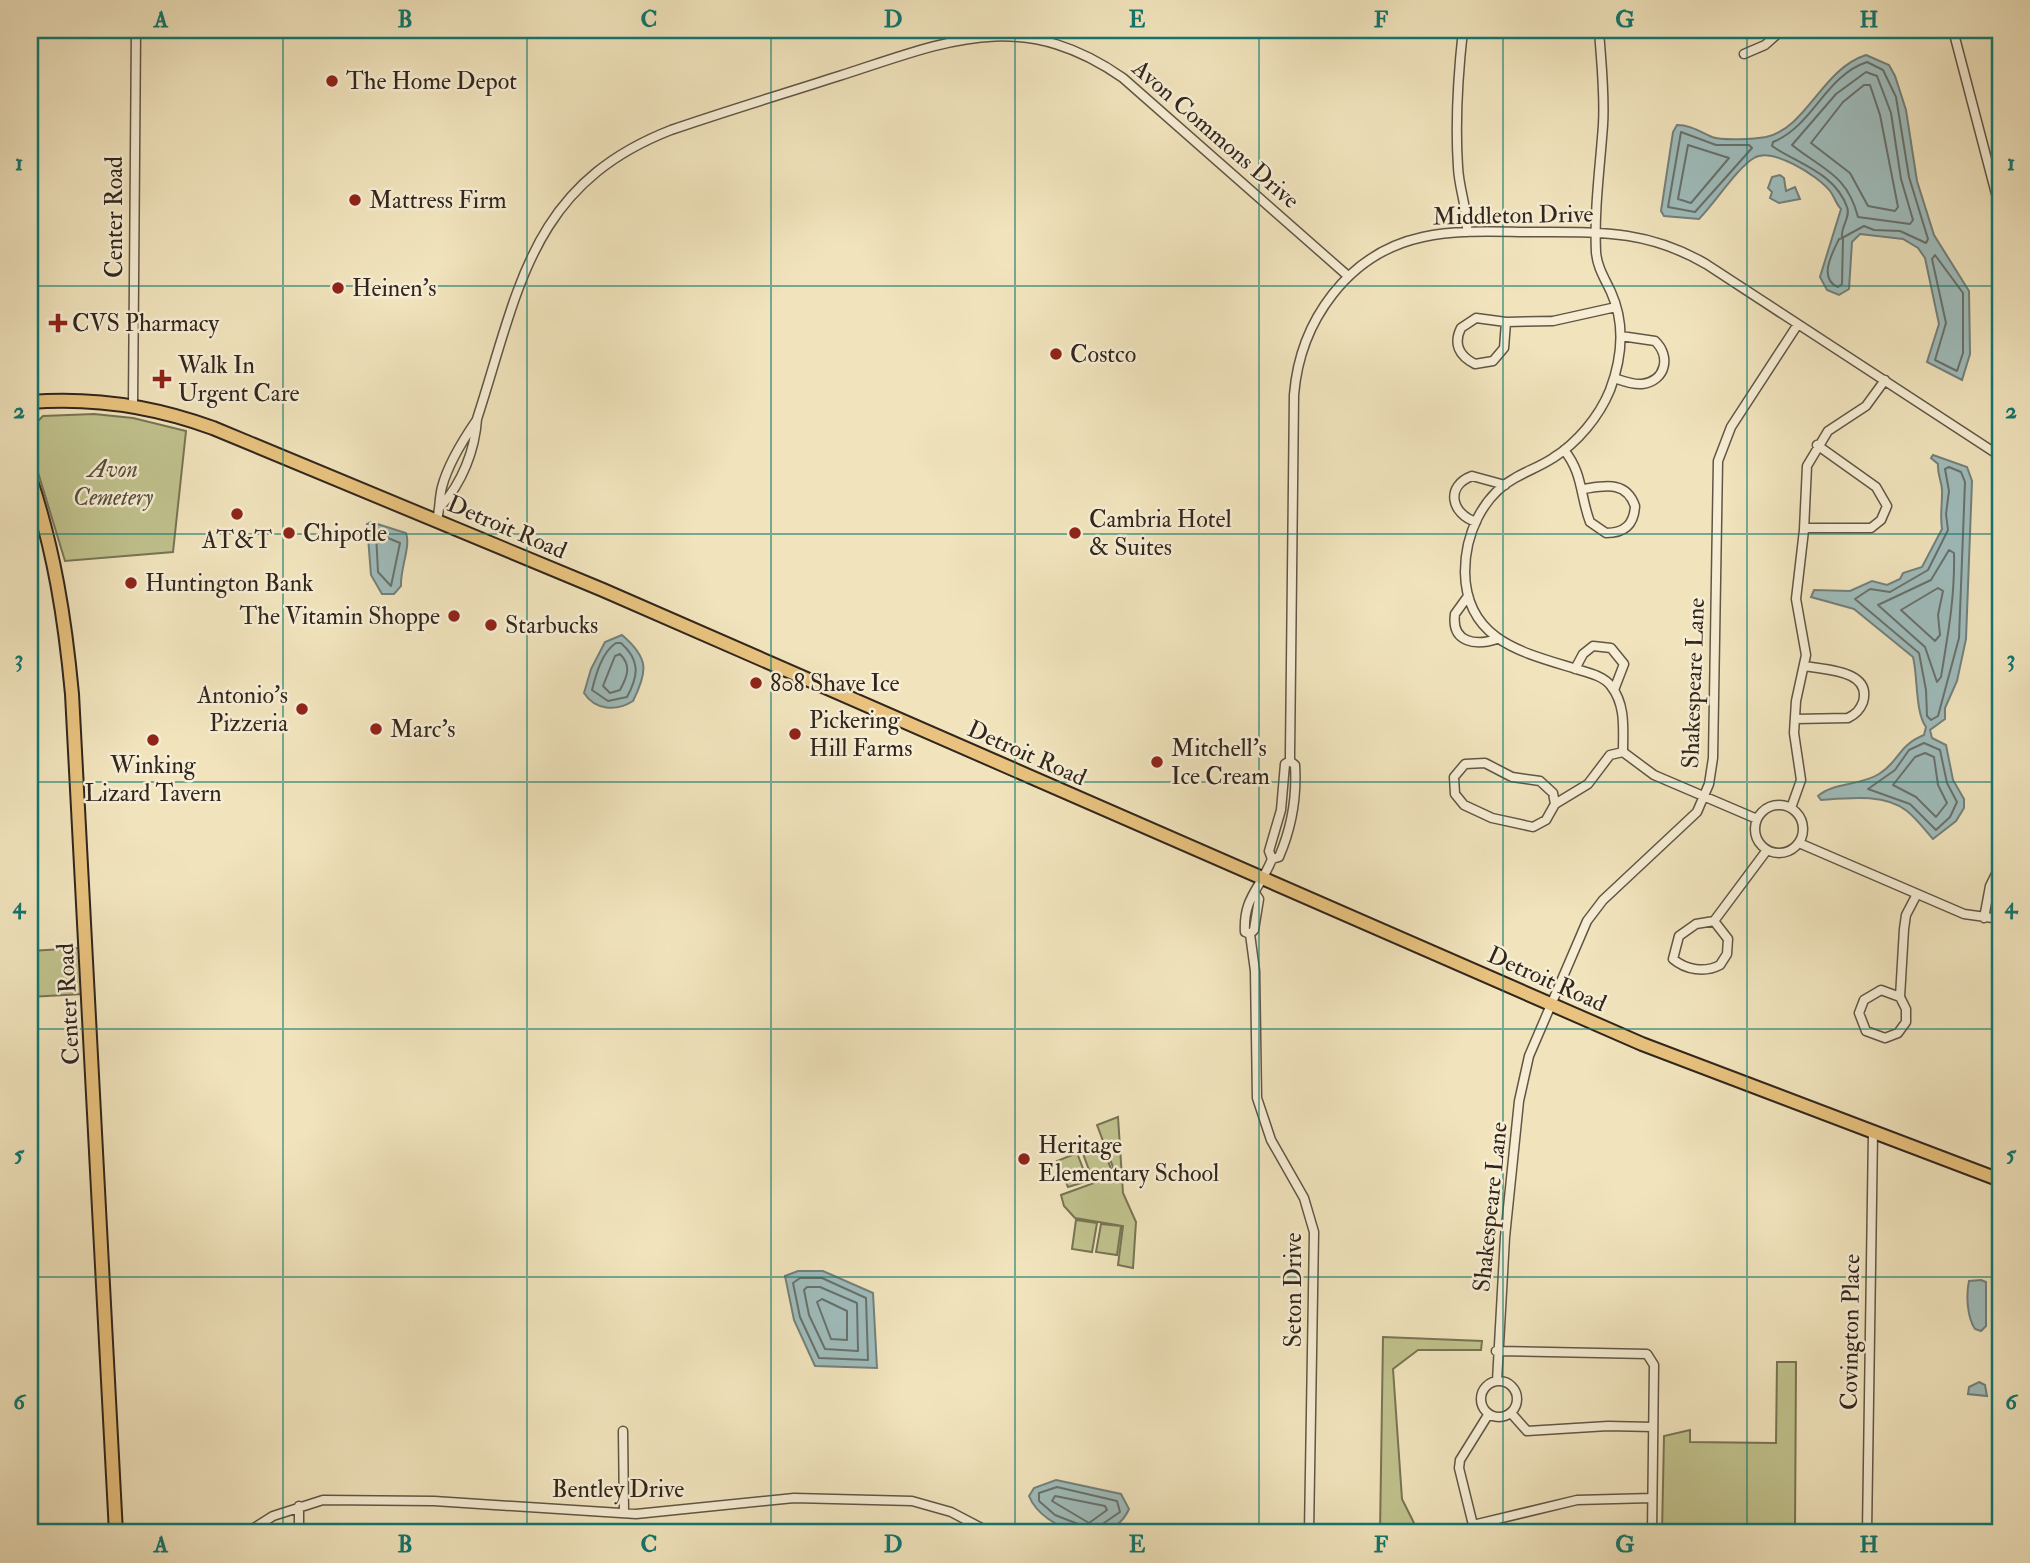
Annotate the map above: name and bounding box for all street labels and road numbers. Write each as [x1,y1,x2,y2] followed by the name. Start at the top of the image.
[1125,52,1306,216] street label: Avon Commons Drive
[99,156,130,278] street label: Center Road
[1432,199,1594,232] street label: Middleton Drive
[442,488,571,567] street label: Detroit Road
[1675,597,1712,769] street label: Shakespeare Lane
[963,713,1091,794] street label: Detroit Road
[1483,939,1611,1020] street label: Detroit Road
[50,942,87,1066] street label: Center Road
[1466,1120,1515,1294] street label: Shakespeare Lane
[1278,1232,1309,1348] street label: Seton Drive
[1834,1254,1867,1410] street label: Covington Place
[552,1474,684,1505] street label: Bentley Drive

